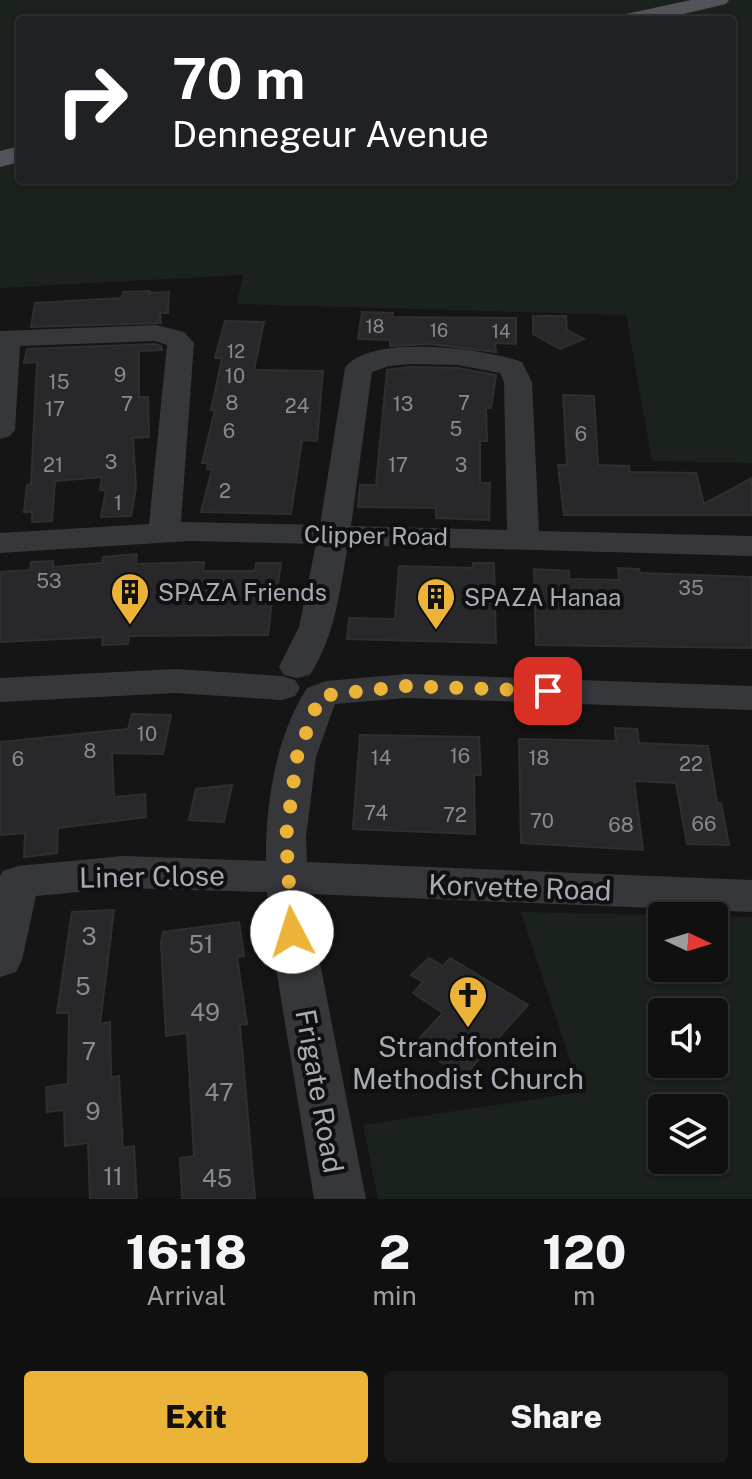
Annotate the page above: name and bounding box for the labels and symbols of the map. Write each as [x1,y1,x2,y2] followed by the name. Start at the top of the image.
[366,316,384,337] house number: 18
[430,320,448,341] house number: 16
[492,321,510,342] house number: 14
[227,341,245,362] house number: 12
[114,363,126,387] house number: 9
[225,364,245,388] house number: 10
[49,370,69,394] house number: 15
[226,391,238,415] house number: 8
[458,391,470,415] house number: 7
[121,392,133,416] house number: 7
[393,392,413,416] house number: 13
[285,394,309,418] house number: 24
[45,397,65,421] house number: 17
[450,417,462,441] house number: 5
[223,419,235,443] house number: 6
[575,422,587,446] house number: 6
[105,450,117,474] house number: 3
[43,453,63,477] house number: 21
[388,453,408,477] house number: 17
[455,453,467,477] house number: 3
[219,479,231,503] house number: 2
[114,491,122,515] house number: 1
[304,520,448,550] street label: Clipper Road
[36,569,62,593] house number: 53
[109,571,151,626] building icon: SPAZA Friends
[415,576,457,631] building icon: SPAZA Hanaa
[678,576,704,600] house number: 35
[158,578,327,606] place label: SPAZA Friends
[464,583,621,611] place label: SPAZA Hanaa
[514,657,582,725] pin
[137,722,157,746] house number: 10
[84,739,96,763] house number: 8
[450,744,470,768] house number: 16
[371,746,391,770] house number: 14
[528,746,550,770] house number: 18
[12,747,24,771] house number: 6
[679,752,703,776] house number: 22
[364,801,388,825] house number: 74
[443,803,467,827] house number: 72
[530,809,554,833] house number: 70
[692,812,716,836] house number: 66
[608,813,634,837] house number: 68
[79,858,225,894] street label: Liner Close
[428,867,612,907] street label: Korvette Road
[250,890,334,974] position arrow
[648,902,728,982] north arrow
[81,922,97,950] house number: 3
[188,930,214,958] house number: 51
[75,972,91,1000] house number: 5
[447,974,489,1029] church icon: Strandfontein Methodist Church
[190,998,220,1026] house number: 49
[289,1007,351,1175] street label: Frigate Road
[352,1030,584,1095] place label: Strandfontein Methodist Church
[82,1037,96,1065] house number: 7
[204,1078,234,1106] house number: 47
[86,1097,101,1125] house number: 9
[103,1162,123,1190] house number: 11
[202,1164,232,1192] house number: 45

